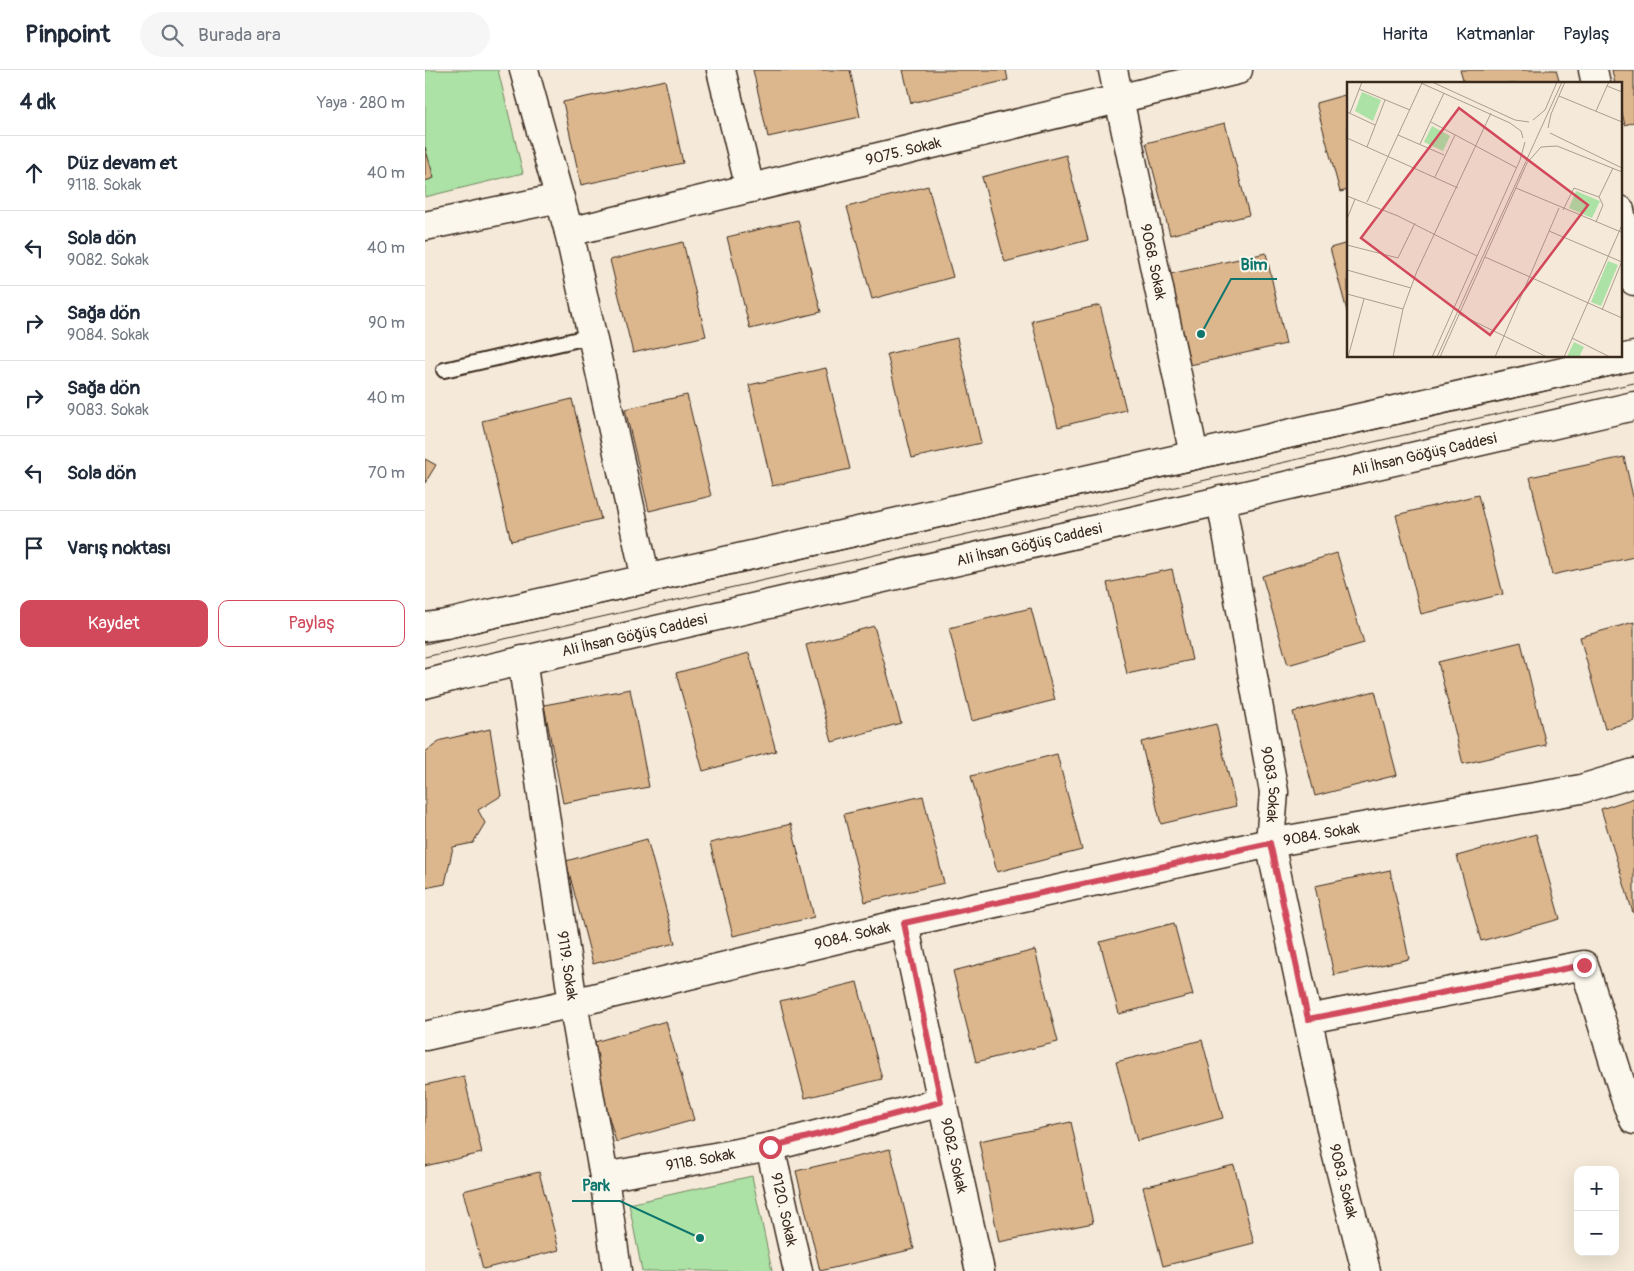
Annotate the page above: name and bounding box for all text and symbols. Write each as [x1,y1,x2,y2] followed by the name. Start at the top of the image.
[140,12,490,57] search box
[25,20,110,49] text: Pinpoint
[158,21,186,49] icon: search
[198,23,281,47] text: Burada ara
[1382,23,1428,46] text: Harita
[1456,23,1535,46] text: Katmanlar
[1563,23,1609,46] text: Paylaş
[1347,82,1621,358] inset map
[20,89,56,116] text: 4 dk
[317,93,405,113] text: Yaya · 280 m
[864,133,944,170] street label: 9075. Sokak
[67,151,177,175] text: Düz devam et
[20,159,48,187] icon: ahead
[367,163,405,183] text: 40 m
[67,175,142,195] text: 9118. Sokak
[1136,222,1170,302] street label: 9068. Sokak
[67,226,136,250] text: Sola dön
[20,234,48,262] icon: left
[367,238,405,258] text: 40 m
[1231,248,1277,279] callout: Bim
[67,250,149,270] text: 9082. Sokak
[1241,255,1267,275] text: Bim
[67,301,140,325] text: Sağa dön
[20,309,48,337] icon: right
[368,313,405,333] text: 90 m
[67,325,149,345] text: 9084. Sokak
[67,376,140,400] text: Sağa dön
[20,384,48,412] icon: right
[367,388,405,408] text: 40 m
[67,400,149,420] text: 9083. Sokak
[1349,429,1499,481] street label: Ali İhsan Göğüş Caddesi
[20,459,48,487] icon: left
[67,461,136,485] text: Sola dön
[368,463,405,483] text: 70 m
[955,519,1104,571] street label: Ali İhsan Göğüş Caddesi
[20,534,48,562] icon: arrive
[67,536,171,560] text: Varış noktası
[20,600,208,647] button: Kaydet
[218,600,405,647] button: Paylaş
[560,610,709,661] street label: Ali İhsan Göğüş Caddesi
[1256,745,1283,824] street label: 9083. Sokak
[1282,818,1362,851] street label: 9084. Sokak
[813,918,893,954] street label: 9084. Sokak
[552,930,582,1003] street label: 9119. Sokak
[1573,954,1596,977] route end
[936,1116,971,1196] street label: 9082. Sokak
[759,1136,782,1159] route start
[1324,1142,1362,1222] street label: 9083. Sokak
[664,1144,737,1176] street label: 9118. Sokak
[1574,1166,1619,1256] map controls
[1574,1166,1619,1211] button: +
[572,1170,620,1201] callout: Park
[766,1171,801,1249] street label: 9120. Sokak
[582,1176,610,1196] text: Park
[1574,1211,1619,1256] button: −

